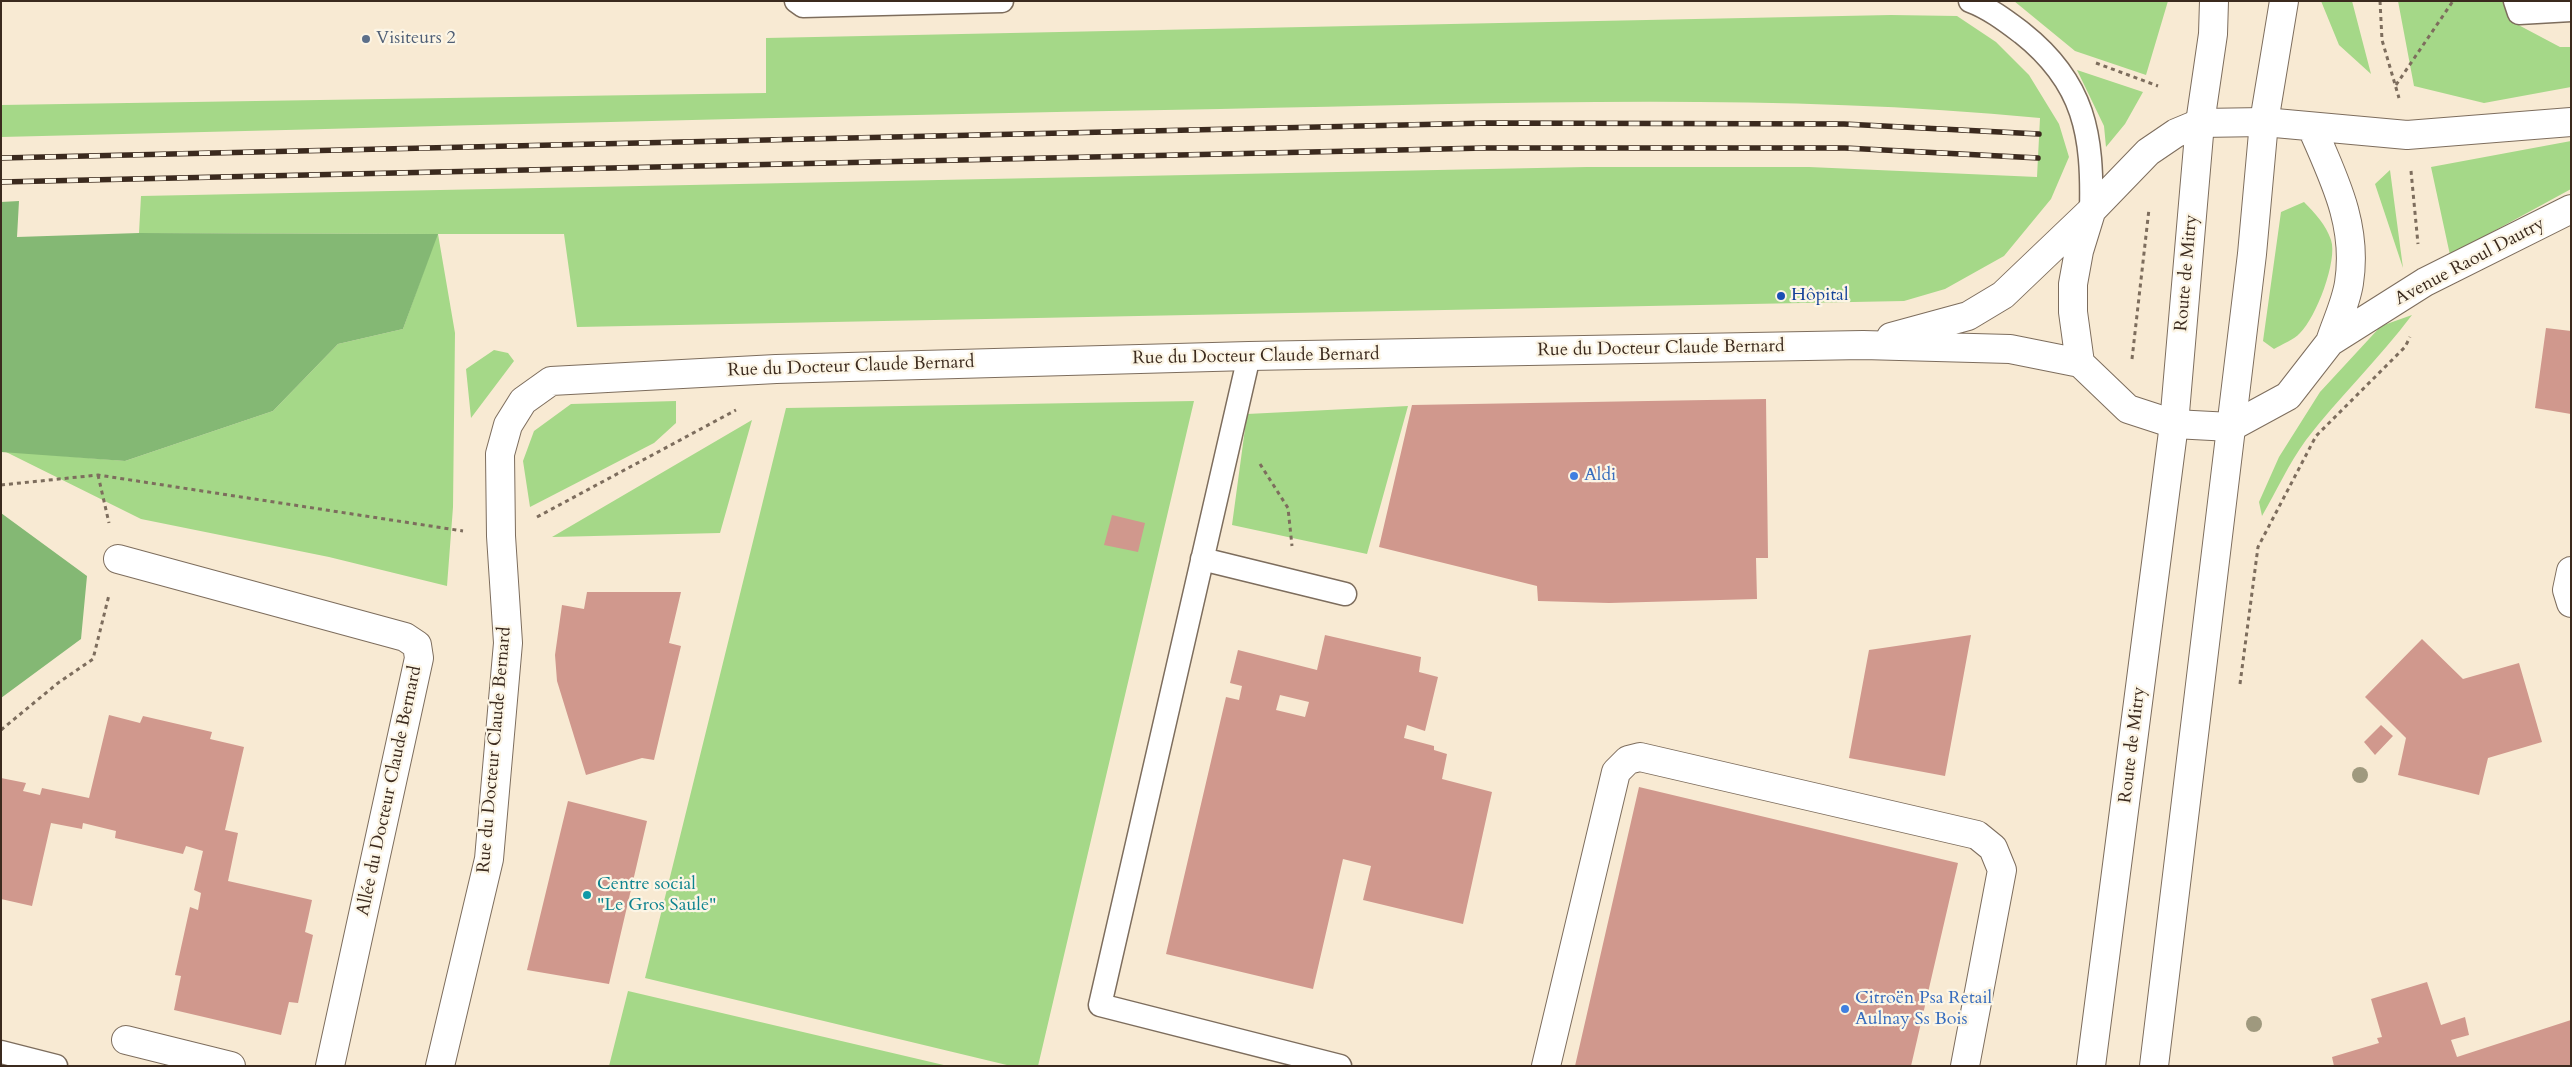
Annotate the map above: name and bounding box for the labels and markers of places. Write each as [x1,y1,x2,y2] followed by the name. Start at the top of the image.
[376,28,456,50] place label: Visiteurs 2
[360,33,372,45] marker: Visiteurs 2
[1791,285,1848,307] place label: Hôpital
[1775,290,1787,302] marker: Hôpital
[1584,465,1616,487] place label: Aldi
[1568,470,1580,482] marker: Aldi
[597,874,716,916] place label: Centre social "Le Gros Saule"
[581,889,593,901] marker: Centre social "Le Gros Saule"
[1855,988,1992,1030] place label: Citroën Psa Retail Aulnay Ss Bois
[1839,1003,1851,1015] marker: Citroën Psa Retail Aulnay Ss Bois

